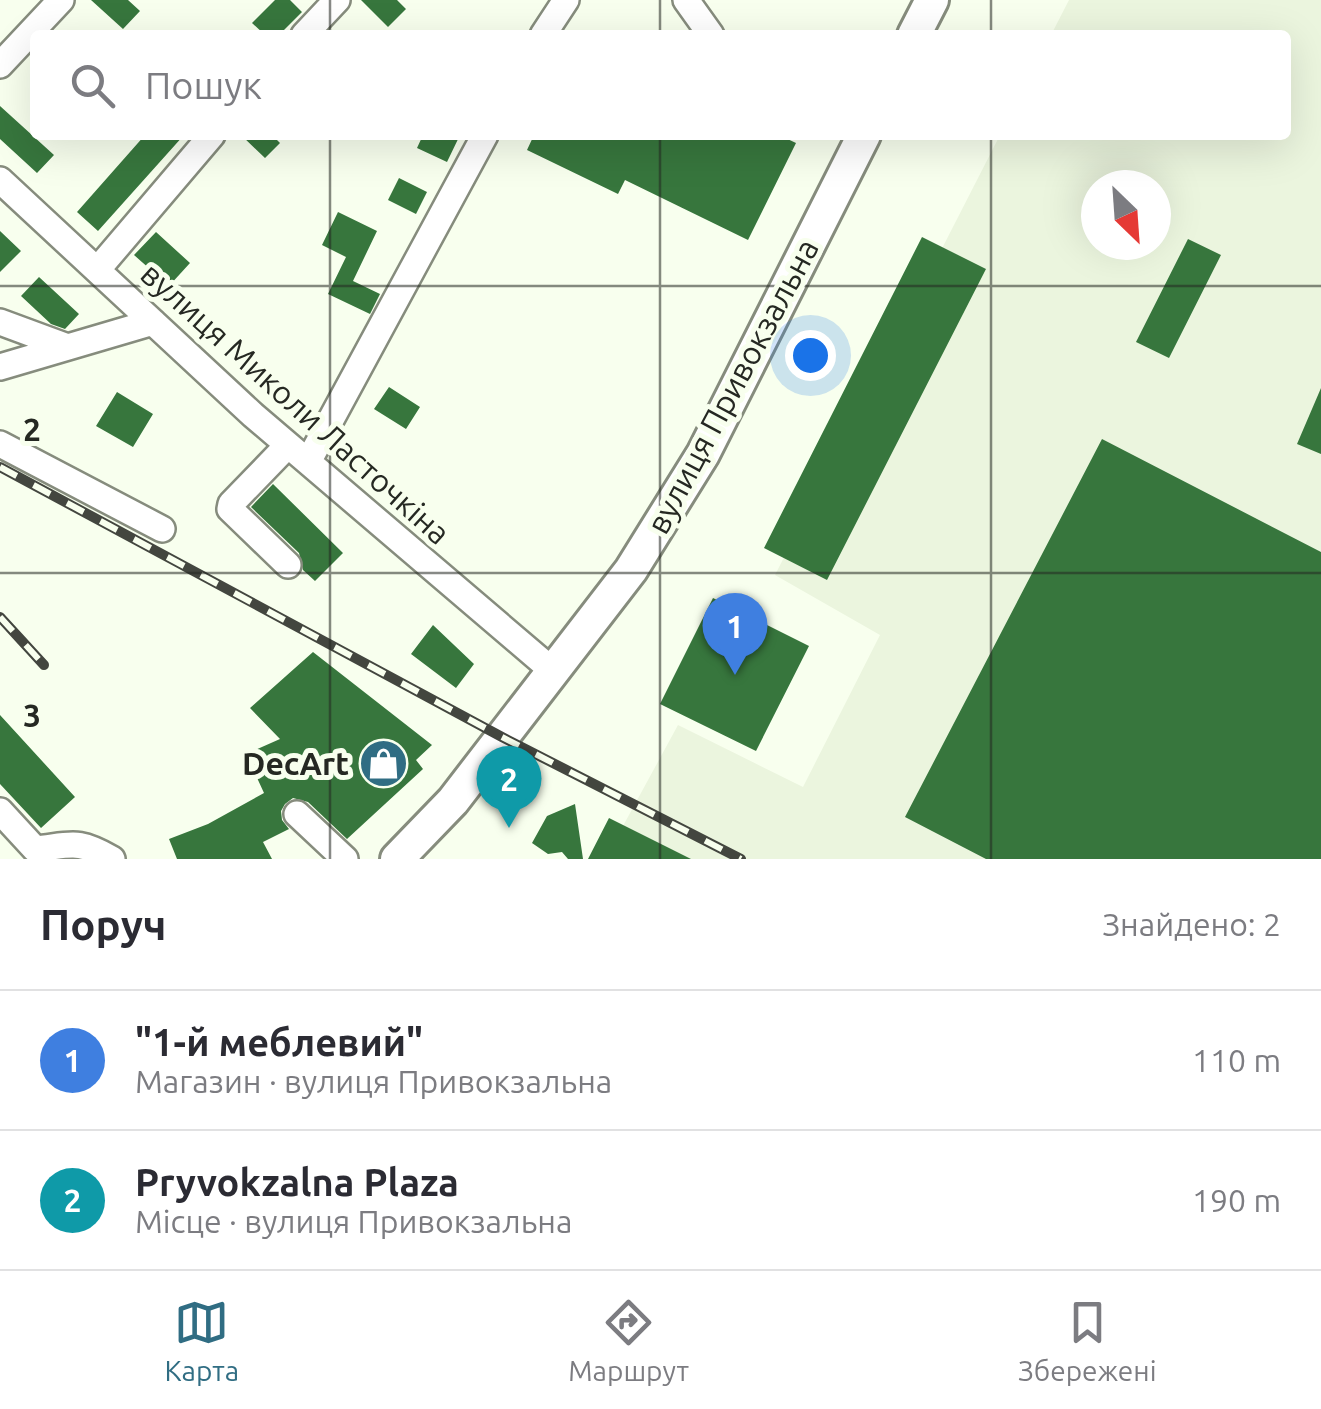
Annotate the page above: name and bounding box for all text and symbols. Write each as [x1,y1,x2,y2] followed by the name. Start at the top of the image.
[30,30,1291,140] search box
[65,58,120,113] icon: search
[145,64,262,106] text: Пошук
[1081,170,1171,260] north arrow
[639,233,825,539] street label: вулиця Привокзальна
[134,255,458,551] street label: вулиця Миколи Ласточкіна
[785,330,836,381] your location
[23,411,41,447] text: 2
[702,592,768,675] pin: 1
[23,697,41,733] text: 3
[358,737,410,789] shop icon: DecArt
[242,745,349,781] place label: DecArt
[476,746,542,828] pin: 2
[40,901,166,948] text: Поруч
[1102,906,1281,942] text: Знайдено: 2
[135,1021,423,1063] text: "1-й меблевий"
[63,1042,82,1078] text: 1
[1192,1042,1281,1078] text: 110 m
[135,1063,612,1099] text: Магазин · вулиця Привокзальна
[135,1161,459,1203] text: Pryvokzalna Plaza
[63,1182,82,1218] text: 2
[1192,1182,1281,1218] text: 190 m
[135,1203,572,1239] text: Місце · вулиця Привокзальна
[165,1295,239,1386] tab: Карта
[568,1295,689,1386] tab: Маршрут
[1018,1295,1156,1386] tab: Збережені

